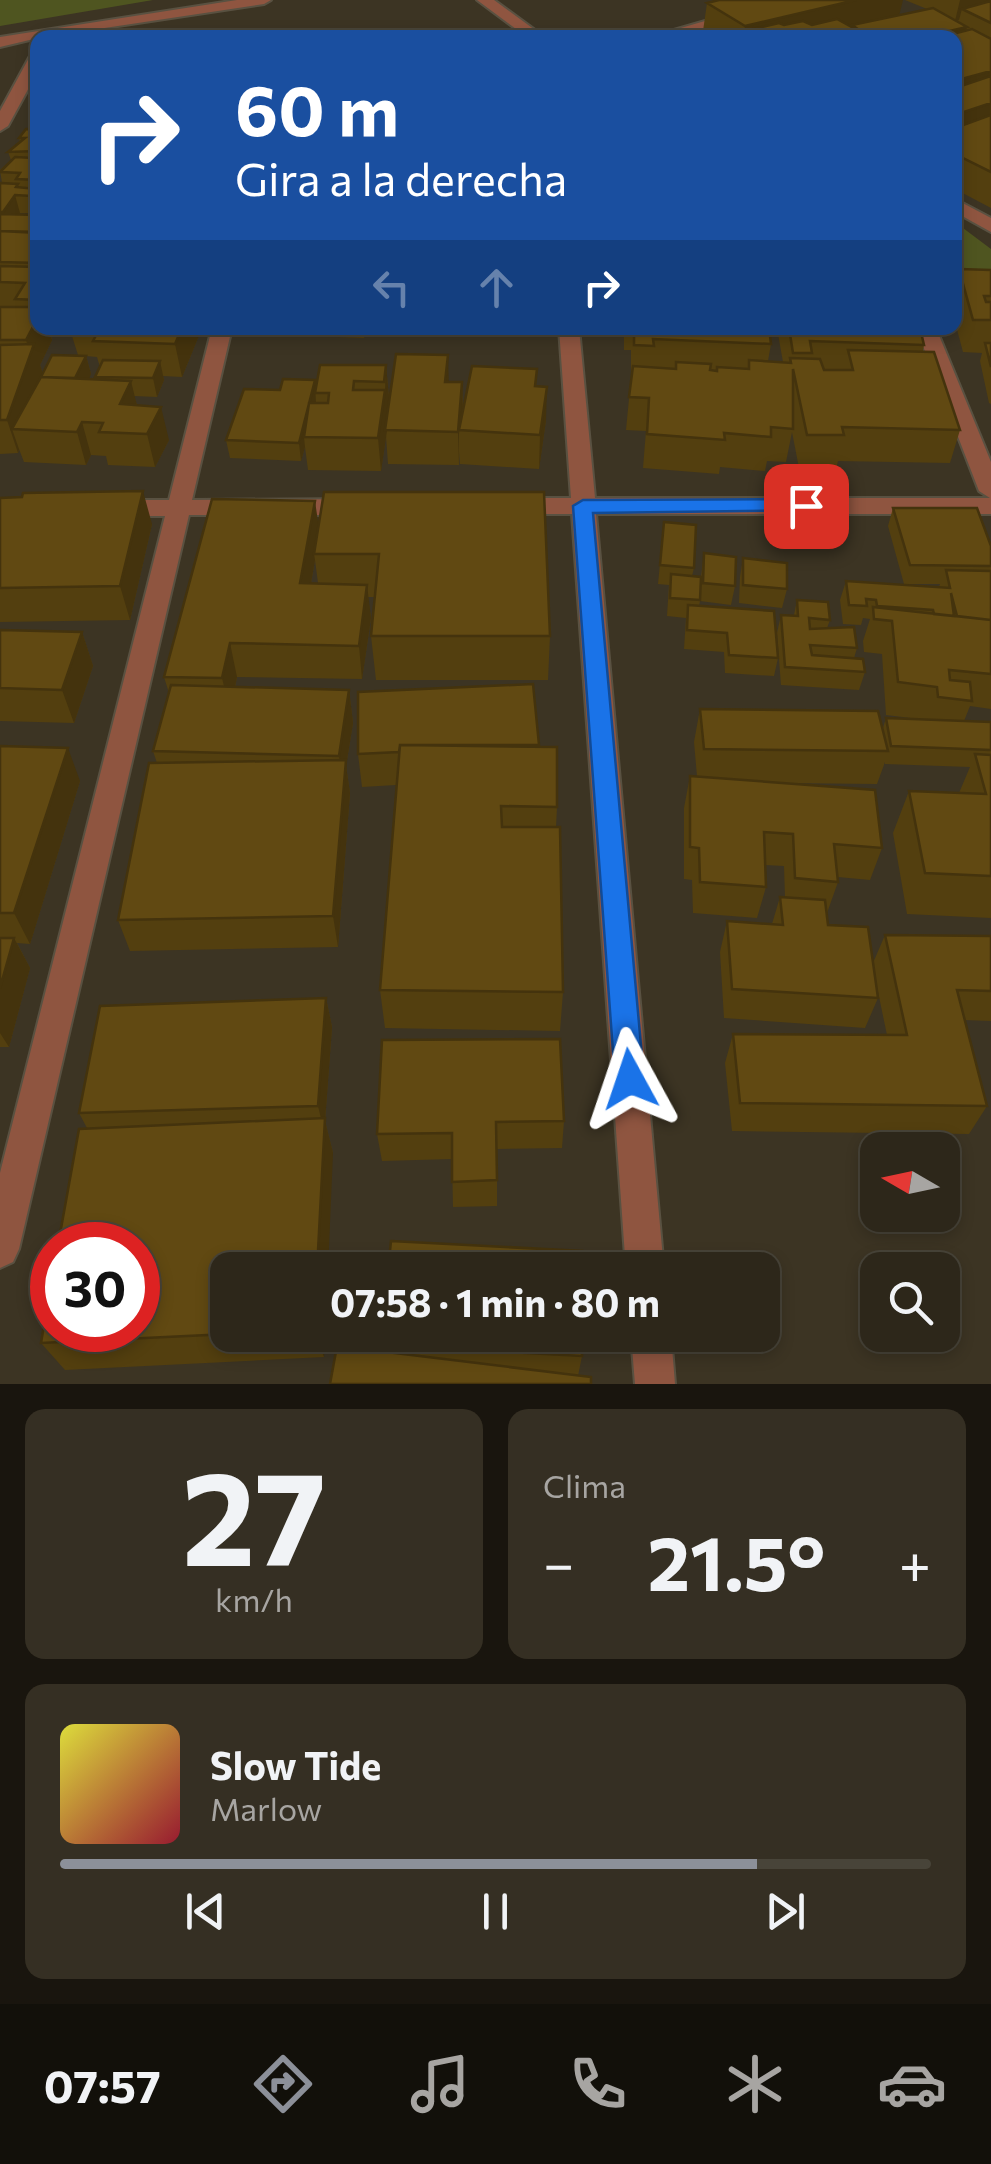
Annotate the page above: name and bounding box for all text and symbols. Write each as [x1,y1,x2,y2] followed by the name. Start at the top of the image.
[235,65,399,150] text: 60 m
[70,70,200,200] icon: right
[235,150,567,205] text: Gira a la derecha
[364,260,419,315] icon: left
[469,260,524,315] icon: ahead
[574,260,629,315] icon: right
[764,464,849,549] pin
[779,479,834,534] icon: arrive
[578,1027,682,1131] position arrow
[860,1132,960,1232] north arrow
[860,1132,960,1352] map controls
[30,1222,160,1352] speed limit sign: 30
[860,1252,960,1352] button: search
[330,1278,660,1325] text: 07:58 · 1 min · 80 m
[182,1434,326,1593] text: 27
[543,1465,626,1505] text: Clima
[647,1515,826,1606] text: 21.5°
[543,1528,574,1595] text: −
[899,1528,931,1595] text: +
[215,1579,293,1619] text: km/h
[210,1741,381,1788] text: Slow Tide
[210,1788,322,1828] text: Marlow
[178,1884,233,1939] icon: previous
[468,1884,523,1939] icon: pause
[758,1884,813,1939] icon: next
[248,2049,318,2119] icon: directions
[405,2049,475,2119] icon: music
[563,2049,633,2119] icon: phone
[720,2049,790,2119] icon: climate
[877,2049,947,2119] icon: car
[44,2057,161,2112] text: 07:57

